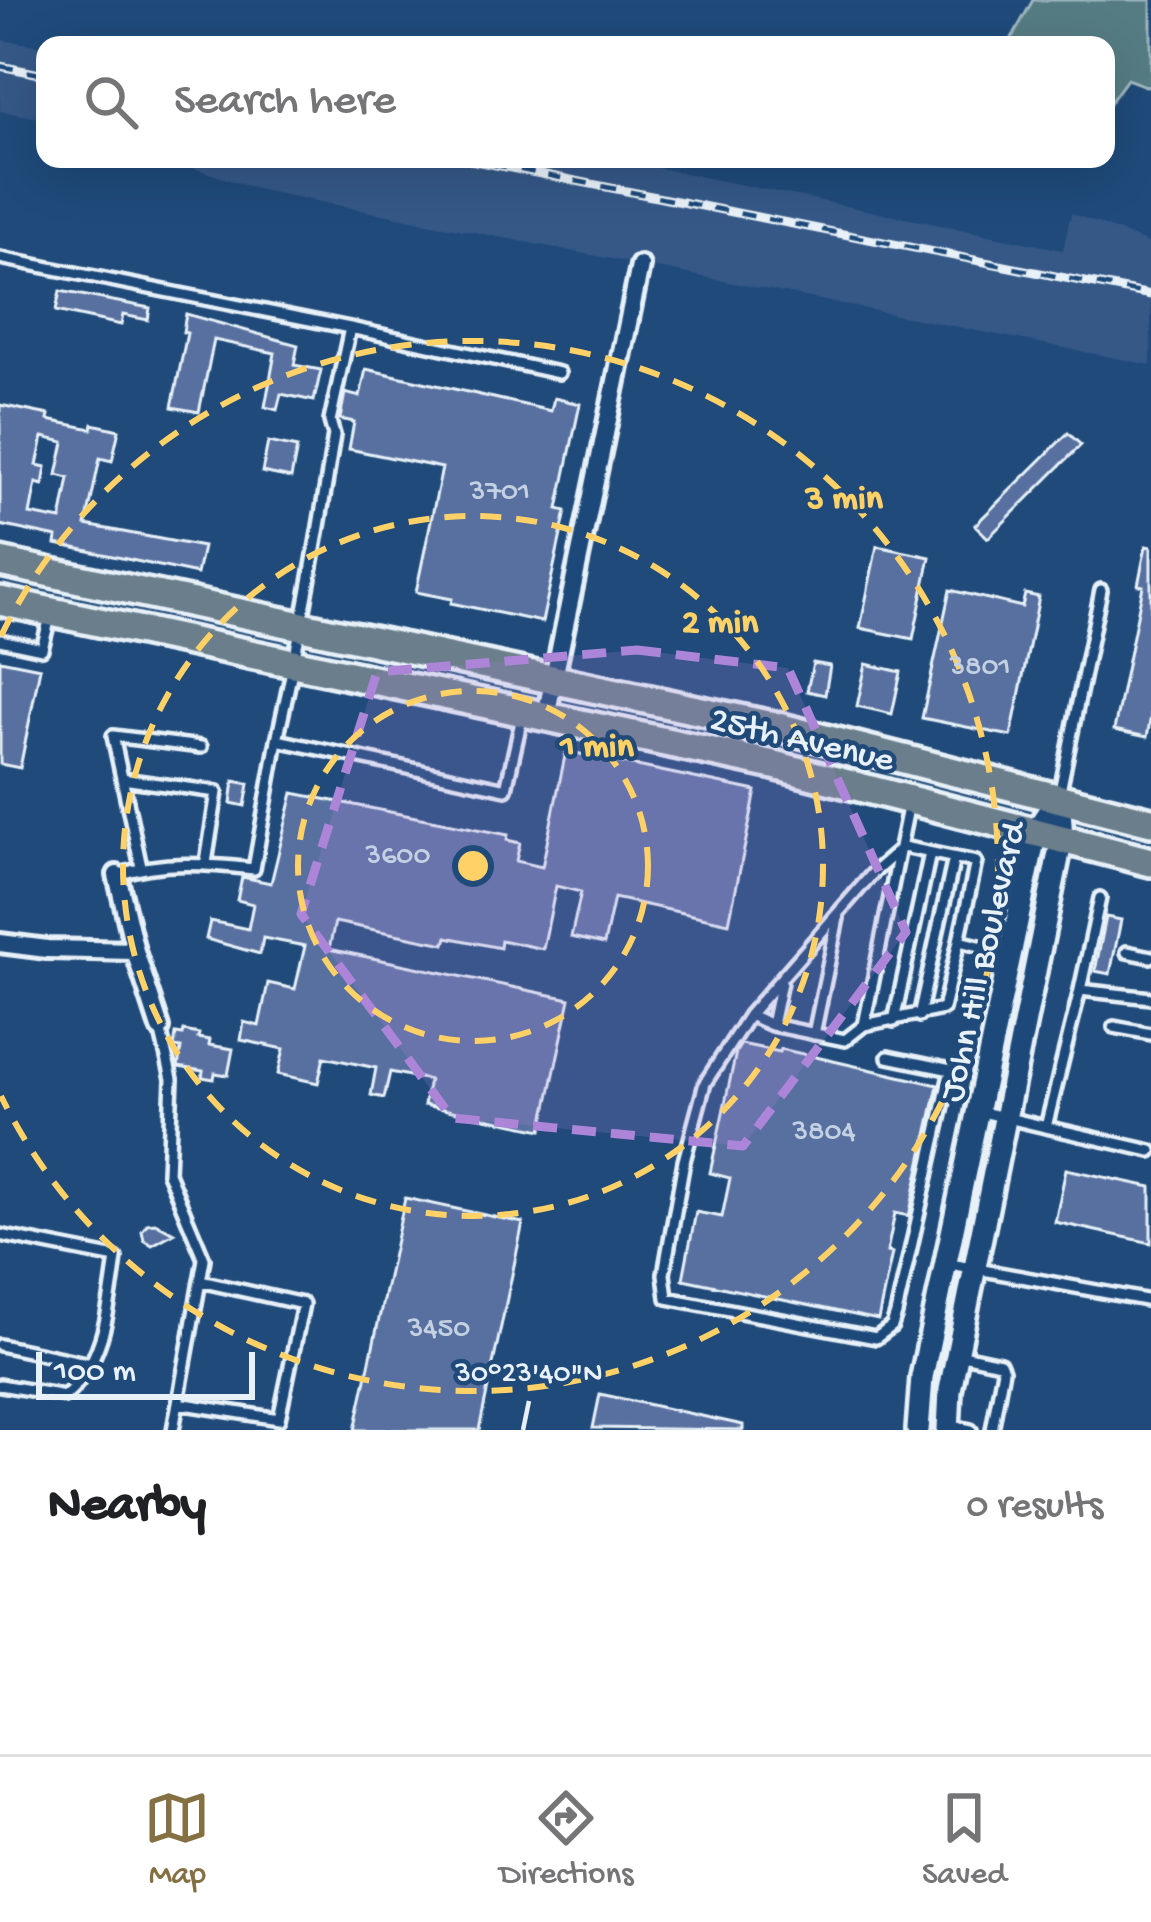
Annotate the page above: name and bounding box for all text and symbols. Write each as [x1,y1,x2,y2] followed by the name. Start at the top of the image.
[36,36,1115,168] search box
[78,69,144,135] icon: search
[174,76,396,129] text: Search here
[469,476,530,511] house number: 3701
[804,479,884,522] text: 3 min
[682,603,759,646] text: 2 min
[948,651,1011,686] house number: 3801
[705,700,898,784] street label: 25th Avenue
[558,727,635,770] text: 1 min
[932,816,1039,1106] street label: John Hill Boulevard
[365,840,430,875] house number: 3600
[452,845,494,887] centre of rings
[791,1116,856,1151] house number: 3804
[407,1313,470,1348] house number: 3450
[36,1346,255,1399] scale bar
[54,1354,136,1392] text: 100 m
[454,1358,603,1393] text: 30°23'40"N
[48,1478,206,1538] text: Nearby
[966,1485,1103,1531] text: 0 results
[144,1785,210,1895] tab: Map
[499,1785,633,1895] tab: Directions
[922,1785,1007,1895] tab: Saved

